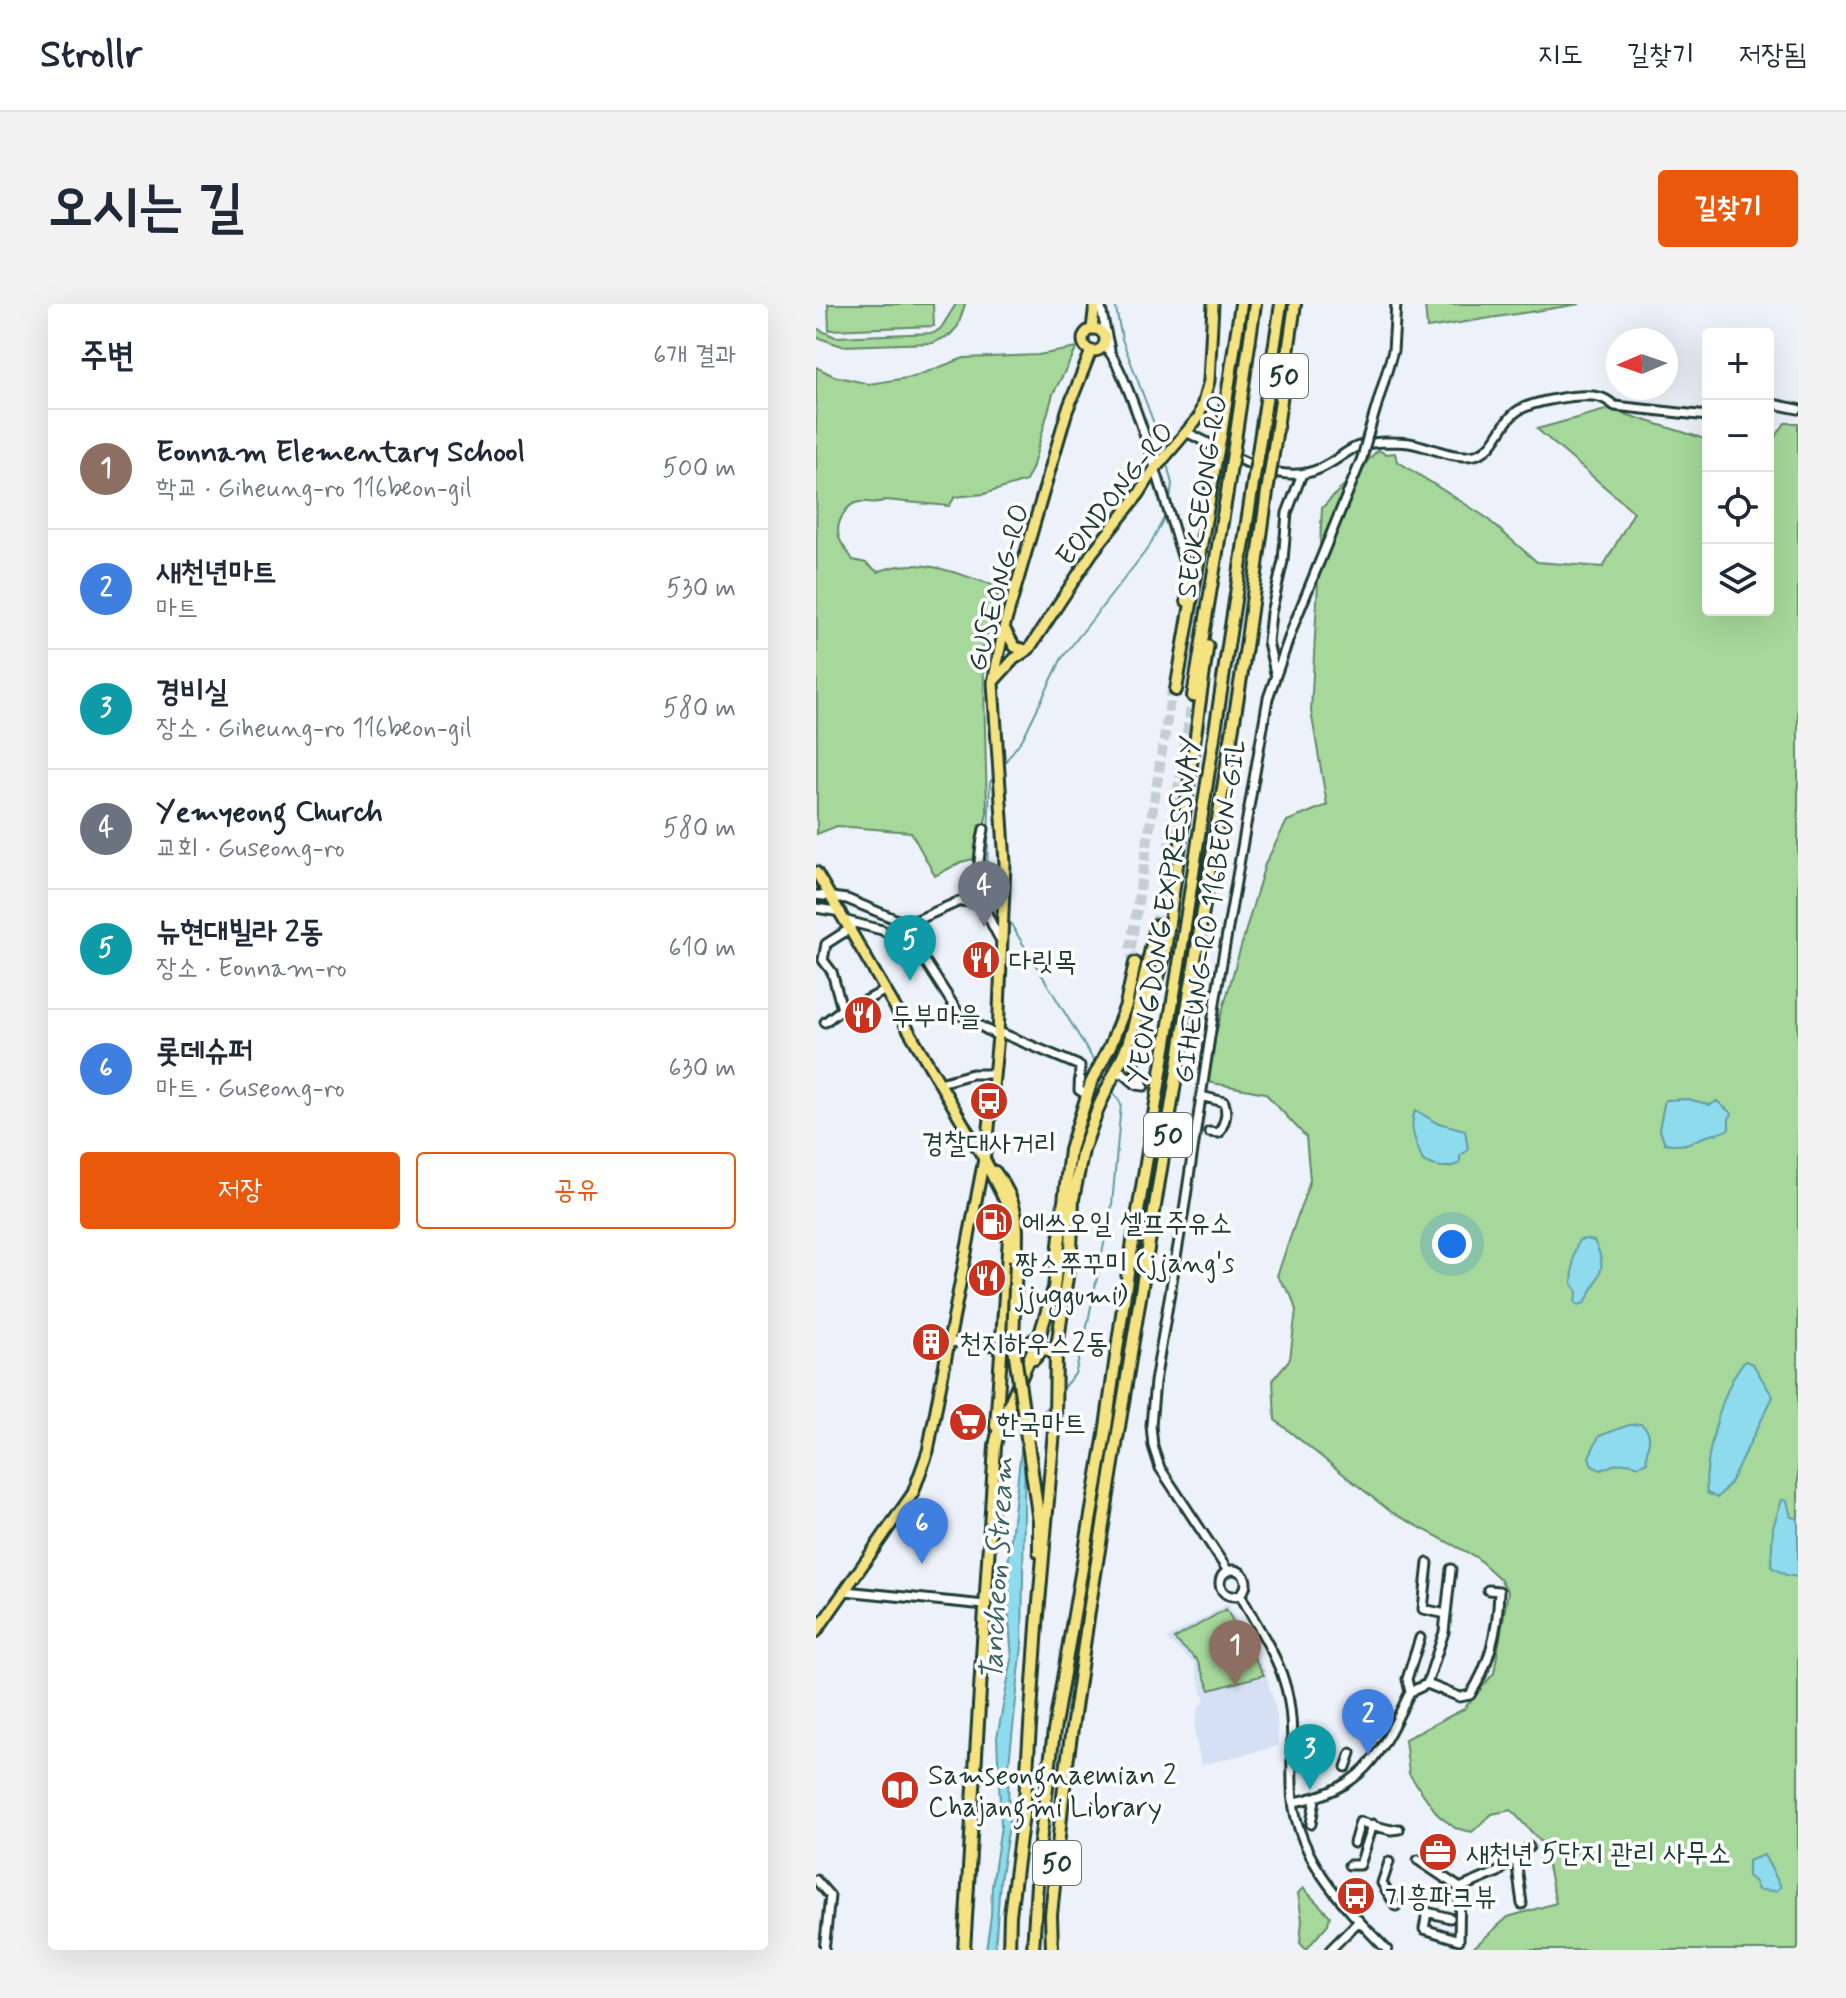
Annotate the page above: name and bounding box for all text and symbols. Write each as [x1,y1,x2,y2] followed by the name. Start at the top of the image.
[40,31,142,80] text: Strollr
[1538,37,1583,74] text: 지도
[1627,37,1694,74] text: 길찾기
[1738,37,1806,74] text: 저장됨
[1658,170,1798,247] button: 길찾기
[48,172,243,245] text: 오시는 길
[1606,328,1678,400] north arrow
[1702,328,1774,616] map controls
[1702,328,1774,400] button: +
[80,334,135,379] text: 주변
[653,339,736,373] text: 6개 결과
[1260,354,1308,398] road number: 50
[1169,392,1238,600] street label: SEOKSEONG-RO
[1702,400,1774,472] button: −
[1048,415,1184,574] street label: EONDONG-RO
[156,433,525,472] text: Eonnam Elementary School
[100,452,112,486] text: 1
[662,452,736,486] text: 500 m
[156,472,472,506] text: 학교 · Giheung-ro 116beon-gil
[1702,472,1774,544] button: locate
[959,500,1040,676] street label: GUSEONG-RO
[1702,544,1774,616] button: layers
[156,553,277,592] text: 새천년마트
[100,572,112,606] text: 2
[666,572,736,606] text: 530 m
[156,592,198,626] text: 마트
[156,673,228,712] text: 경비실
[100,692,112,726] text: 3
[663,692,736,726] text: 580 m
[156,712,472,746] text: 장소 · Giheung-ro 116beon-gil
[1120,734,1211,1087] street label: YEONGDONG EXPRESSWAY
[1166,737,1257,1086] street label: GIHEUNG-RO 116BEON-GIL
[156,793,383,832] text: Yemyeong Church
[98,812,114,846] text: 4
[663,812,736,846] text: 580 m
[156,832,345,866] text: 교회 · Guseong-ro
[958,861,1010,927] pin: 4
[156,913,324,952] text: 뉴현대빌라 2동
[884,915,936,981] pin: 5
[98,932,114,966] text: 5
[668,932,736,966] text: 610 m
[960,939,1002,981] restaurant icon: 다릿목
[1009,944,1077,981] place label: 다릿목
[156,952,347,986] text: 장소 · Eonnam-ro
[842,994,884,1036] restaurant icon: 두부마을
[891,999,981,1036] place label: 두부마을
[156,1033,253,1072] text: 롯데슈퍼
[99,1052,113,1086] text: 6
[668,1052,736,1086] text: 630 m
[156,1072,345,1106] text: 마트 · Guseong-ro
[968,1080,1010,1122] bus stop icon: 경찰대사거리
[1144,1113,1192,1157] road number: 50
[921,1126,1057,1163] place label: 경찰대사거리
[80,1152,400,1229] button: 저장
[416,1152,736,1229] button: 공유
[973,1201,1015,1243] fuel station icon: 에쓰오일 셀프주유소
[1022,1206,1232,1243] place label: 에쓰오일 셀프주유소
[1432,1224,1472,1264] your location
[1014,1246,1235,1317] place label: 짱스쭈꾸미 (jjang's jjuggumi)
[966,1257,1008,1299] restaurant icon: 짱스쭈꾸미 (jjang's jjuggumi)
[910,1321,952,1363] building icon: 천지하우스2동
[959,1326,1108,1363] place label: 천지하우스2동
[947,1401,989,1443] supermarket icon: 한국마트
[996,1406,1086,1443] place label: 한국마트
[973,1456,1024,1682] water label: Tancheon Stream
[896,1498,948,1564] pin: 6
[1209,1620,1261,1686] pin: 1
[1342,1689,1394,1755] pin: 2
[1284,1724,1336,1790] pin: 3
[928,1758,1177,1830] place label: Samseongnaemian 2 Chajangmi Library
[879,1769,921,1811] library icon: Samseongnaemian 2 Chajangmi Library
[1417,1831,1459,1873] office icon: 새천년 5단지 관리 사무소
[1466,1836,1731,1873] place label: 새천년 5단지 관리 사무소
[1033,1841,1081,1885] road number: 50
[1335,1875,1377,1917] bus stop icon: 기흥파크뷰
[1384,1880,1497,1917] place label: 기흥파크뷰

